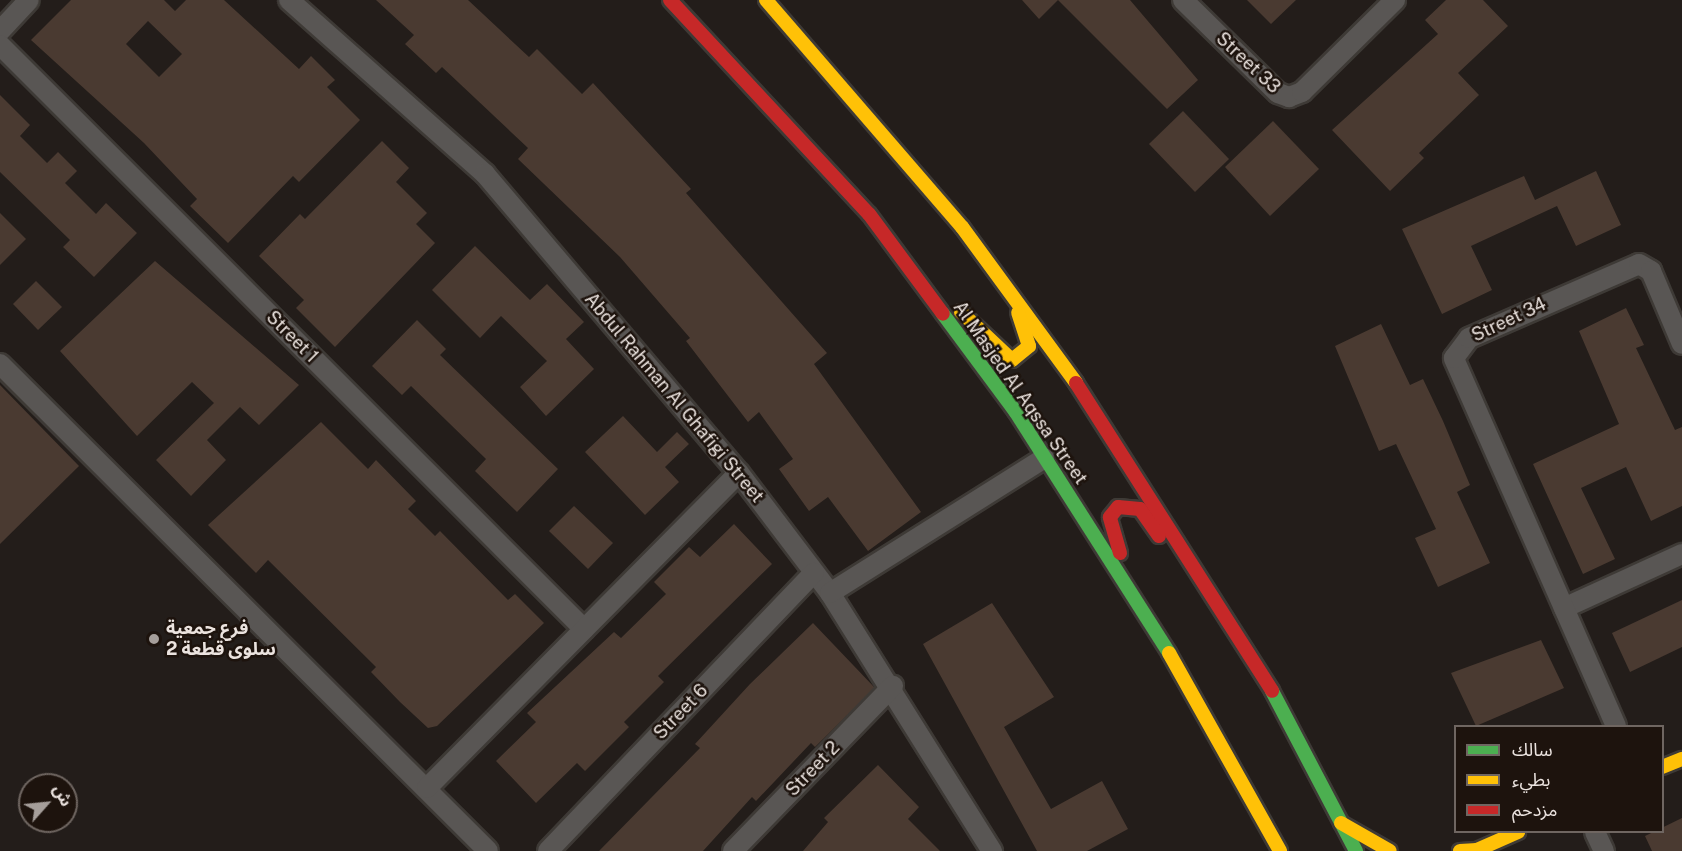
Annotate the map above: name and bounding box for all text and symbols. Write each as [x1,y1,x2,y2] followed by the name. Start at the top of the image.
[1212,28,1284,98] street label: Street 33
[580,289,768,507] street label: Abdul Rahman Al Ghafigi Street
[1468,293,1550,347] street label: Street 34
[948,297,1092,489] street label: Al Masjed Al Aqssa Street
[262,307,322,367] street label: Street 1
[166,618,276,660] place label: فرع جمعية سلوى قطعة 2
[147,632,161,646] marker: فرع جمعية سلوى قطعة 2
[650,680,712,744] street label: Street 6
[1454,725,1664,833] legend
[782,737,844,801] street label: Street 2
[1512,739,1553,760] text: سالك
[1512,769,1550,790] text: بطيء
[18,773,78,833] north arrow
[49,781,76,810] text: ش
[1512,799,1557,820] text: مزدحم

